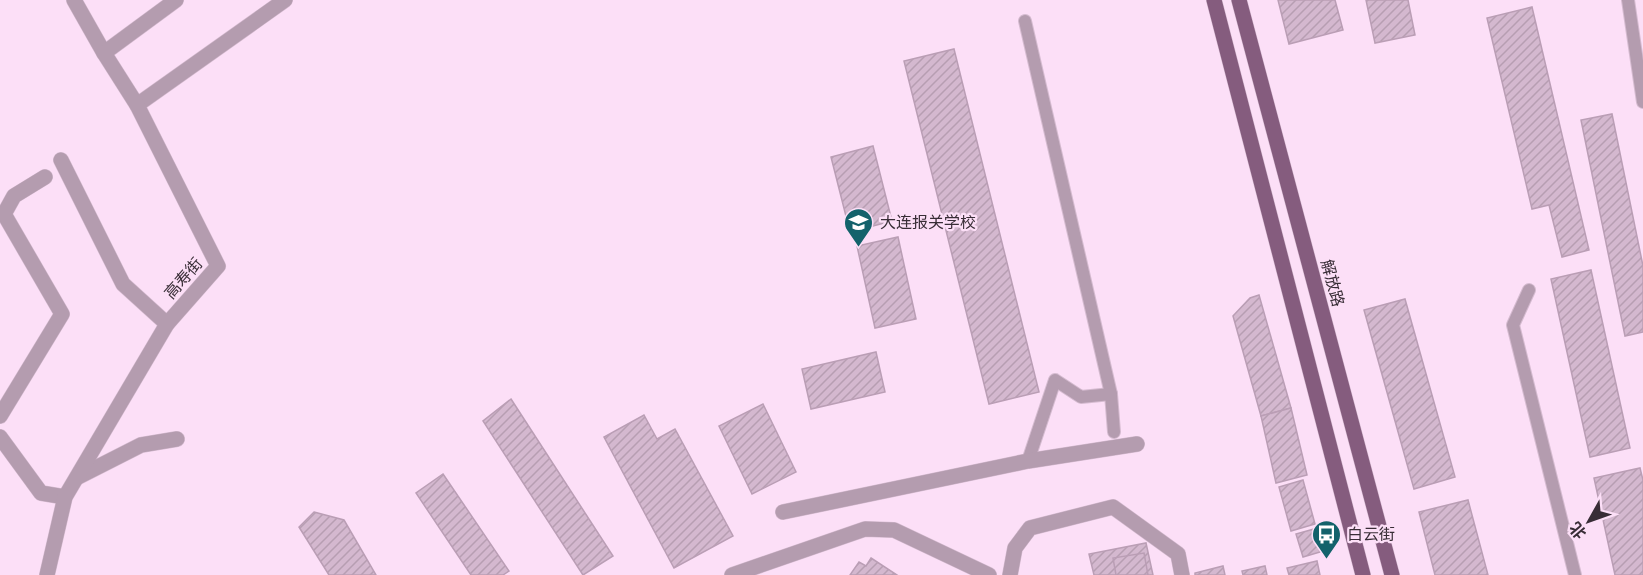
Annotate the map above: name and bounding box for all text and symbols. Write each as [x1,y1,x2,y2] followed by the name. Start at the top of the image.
[843,206,875,248] school or university icon: 大连报关学校
[880,213,976,233] place label: 大连报关学校
[160,254,207,303] street label: 高寿街
[1316,257,1348,309] street label: 解放路
[1559,491,1619,551] north arrow
[1565,517,1591,543] text: 北
[1310,518,1342,560] bus stop icon: 白云街
[1347,525,1395,545] place label: 白云街

